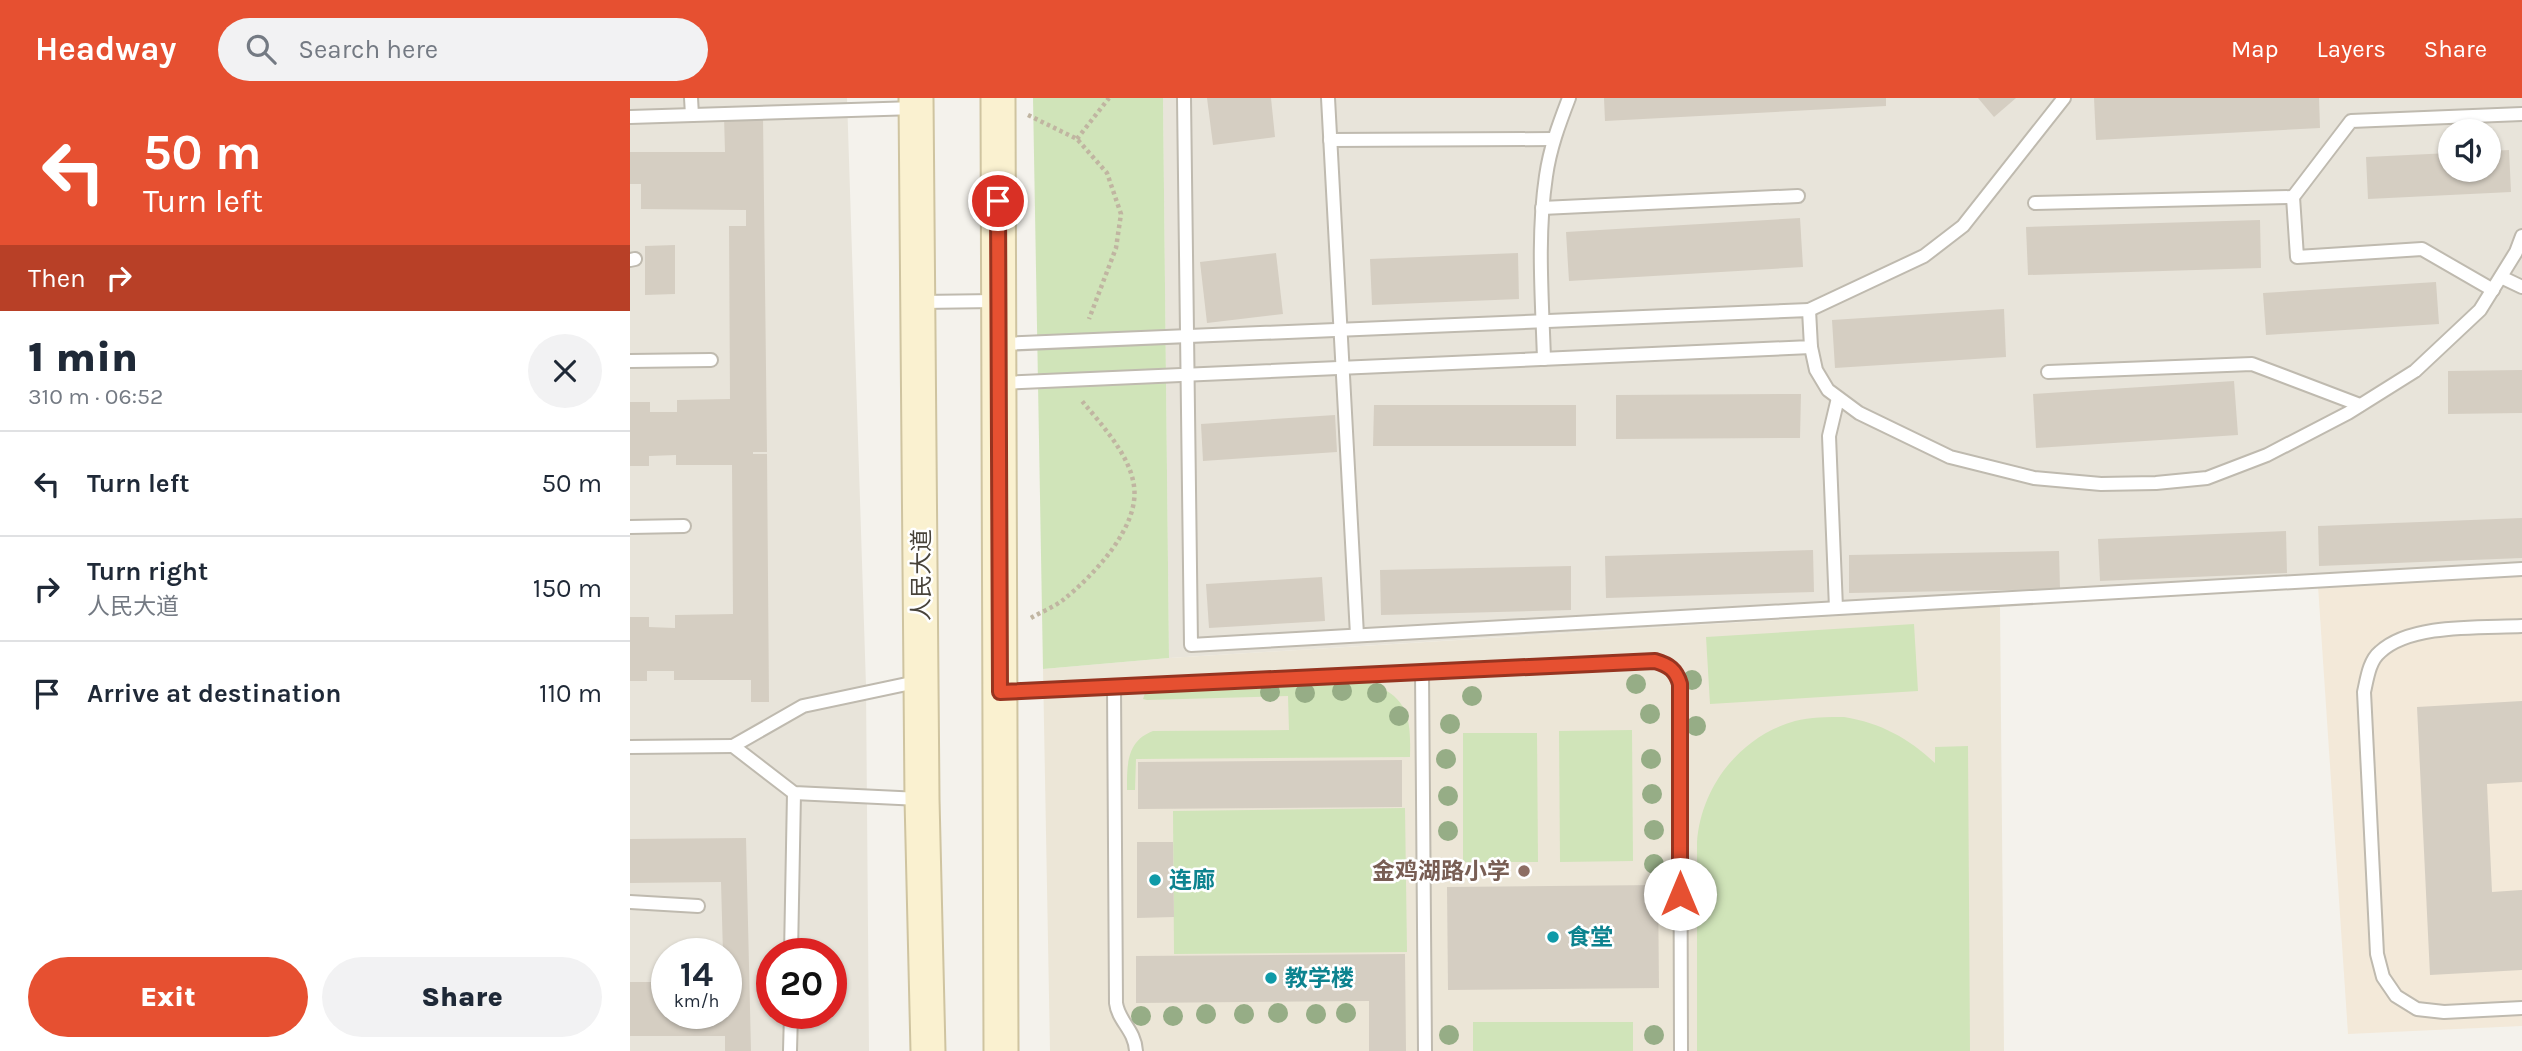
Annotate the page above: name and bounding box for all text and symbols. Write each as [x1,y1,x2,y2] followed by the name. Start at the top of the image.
[218,18,708,81] search box
[35,30,176,68] text: Headway
[242,30,280,68] icon: search
[298,34,438,65] text: Search here
[2231,35,2279,63] text: Map
[2317,35,2386,63] text: Layers
[2424,35,2487,63] text: Share
[2438,119,2501,182] map controls
[2438,119,2501,182] button: sound
[143,124,261,181] text: 50 m
[28,126,119,217] icon: left
[968,171,1028,231] pin
[979,182,1017,220] icon: arrive
[143,183,263,220] text: Turn left
[100,259,138,297] icon: right
[28,263,86,294] text: Then
[28,332,138,382] text: 1 min
[528,334,602,408] button: close
[28,383,163,410] text: 310 m · 06:52
[28,465,66,503] icon: left
[87,468,189,499] text: Turn left
[541,468,602,499] text: 50 m
[908,529,935,621] street label: 人民大道
[87,556,208,587] text: Turn right
[28,570,66,608] icon: right
[533,573,602,604] text: 150 m
[87,593,179,620] text: 人民大道
[28,675,66,713] icon: arrive
[87,678,341,709] text: Arrive at destination
[539,678,602,709] text: 110 m
[1643,857,1717,931] position arrow
[1372,858,1510,885] place label: 金鸡湖路小学
[1516,863,1532,879] marker: 金鸡湖路小学
[1169,867,1215,894] place label: 连廊
[1147,872,1163,888] marker: 连廊
[1567,924,1613,951] place label: 食堂
[1545,929,1561,945] marker: 食堂
[756,938,847,1029] speed limit sign: 20
[680,954,713,995] text: 14
[28,957,308,1037] button: Exit
[322,957,602,1037] button: Share
[1285,965,1354,992] place label: 教学楼
[1263,970,1279,986] marker: 教学楼
[674,990,719,1012] text: km/h

